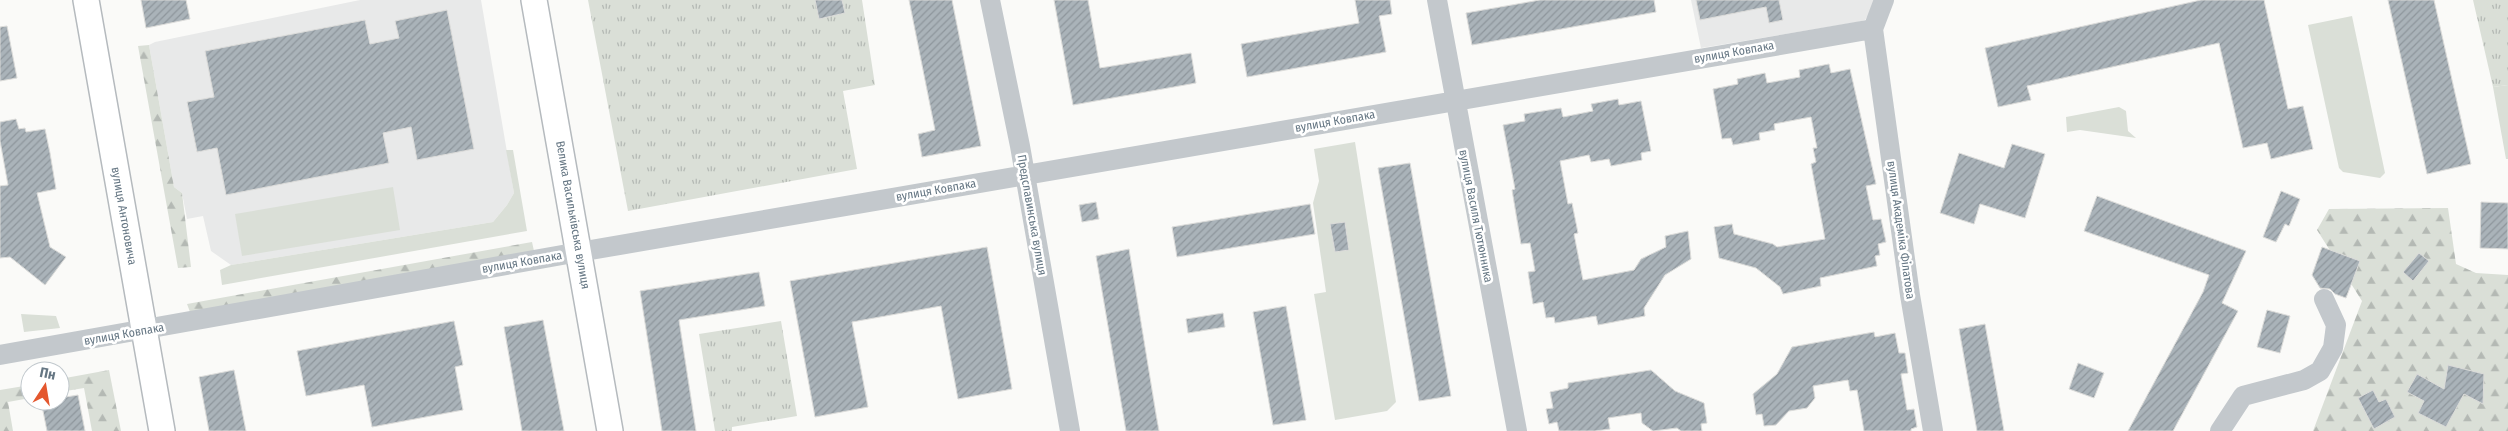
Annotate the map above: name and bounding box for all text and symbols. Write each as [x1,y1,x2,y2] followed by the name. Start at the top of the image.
[1693,38,1775,66] street label: вулиця Ковпака
[1294,107,1376,135] street label: вулиця Ковпака
[553,140,593,290] street label: Велика Васильківська вулиця
[1456,148,1496,284] street label: вулиця Василя Тютюнника
[1014,154,1050,276] street label: Предславинська вулиця
[1884,160,1918,300] street label: вулиця Академіка Філатова
[108,166,140,266] street label: вулиця Антоновича
[895,176,977,204] street label: вулиця Ковпака
[481,248,563,276] street label: вулиця Ковпака
[83,320,165,348] street label: вулиця Ковпака
[20,361,70,411] north arrow
[38,364,57,384] text: Пн

